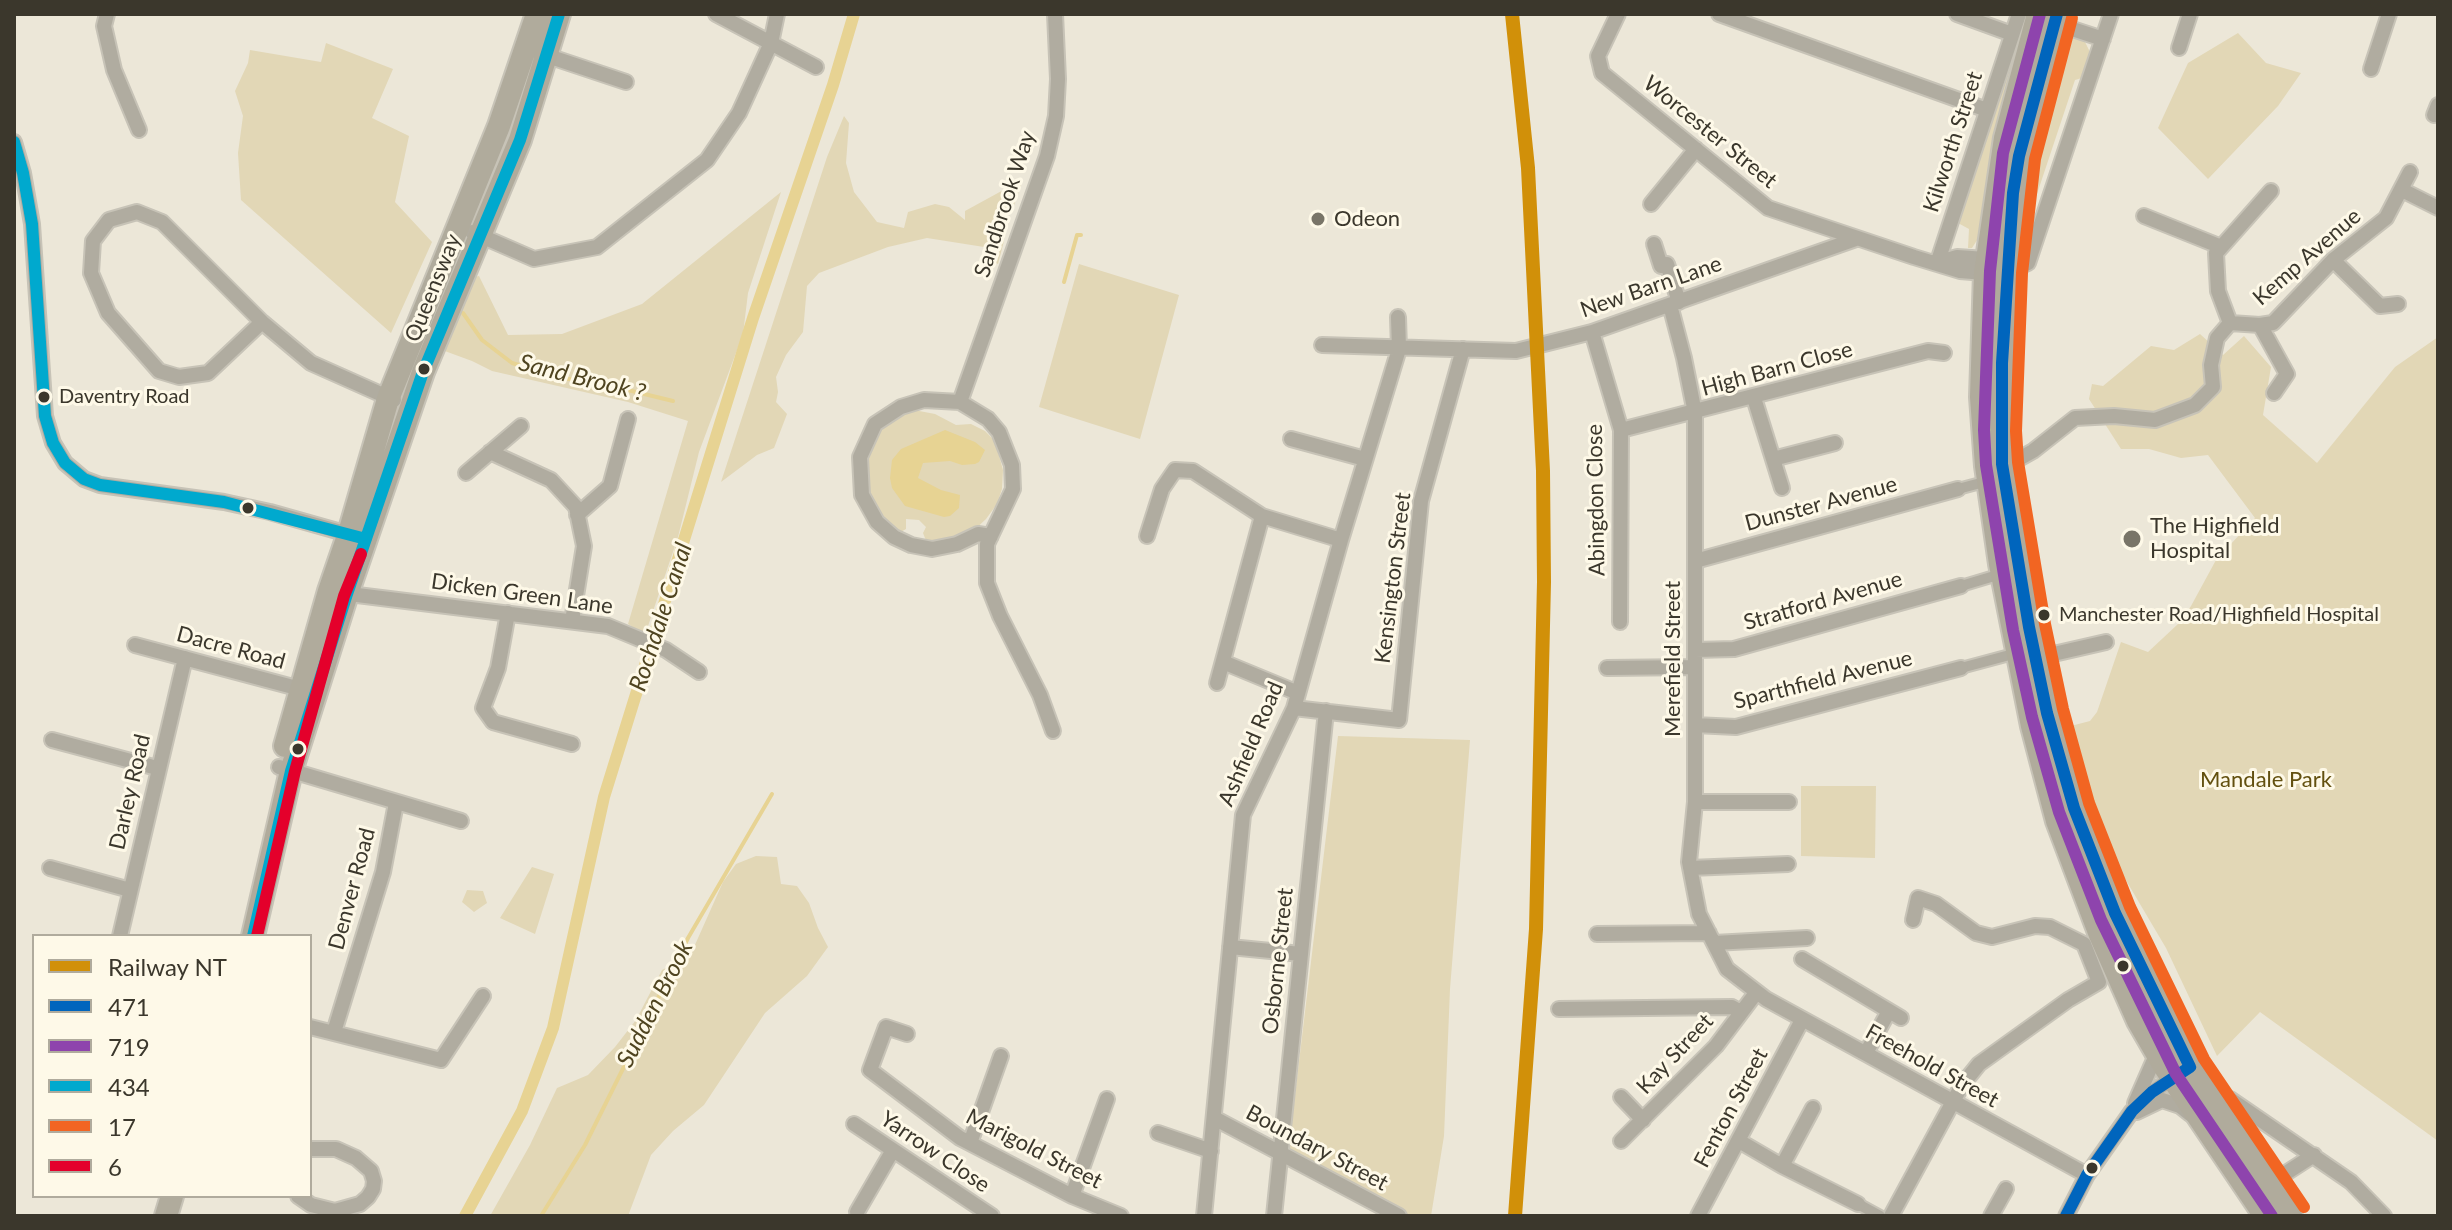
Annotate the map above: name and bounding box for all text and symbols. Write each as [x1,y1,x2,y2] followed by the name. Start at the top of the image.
[1918,68,1988,216] street label: Kilworth Street
[1638,70,1782,194] street label: Worcester Street
[969,127,1041,281] street label: Sandbrook Way
[2248,203,2366,311] street label: Kemp Avenue
[1334,206,1400,232] place label: Odeon
[1309,210,1327,228] marker: Odeon
[399,230,467,346] street label: Queensway
[1577,250,1725,324] street label: New Barn Lane
[1698,336,1856,402] street label: High Barn Close
[516,348,648,408] water label: Sand Brook ?
[416,361,432,377] unlabelled marker
[59,385,190,409] place label: Daventry Road
[36,389,52,405] marker: Daventry Road
[1581,424,1611,576] street label: Abingdon Close
[1742,471,1900,537] street label: Dunster Avenue
[1369,491,1417,665] street label: Kensington Street
[240,500,256,516] unlabelled marker
[2150,513,2280,564] place label: The Highfield Hospital
[2121,528,2143,550] marker: The Highfield Hospital
[623,539,699,695] water label: Rochdale Canal
[1741,566,1905,636] street label: Stratford Avenue
[430,568,614,620] street label: Dicken Green Lane
[1660,581,1686,737] street label: Merefield Street
[2059,603,2379,627] place label: Manchester Road/Highfield Hospital
[2036,607,2052,623] marker: Manchester Road/Highfield Hospital
[174,621,288,675] street label: Dacre Road
[1731,645,1915,715] street label: Sparthfield Avenue
[1213,678,1289,810] street label: Ashfield Road
[104,732,156,852] street label: Darley Road
[290,741,306,757] unlabelled marker
[2200,767,2332,793] park label: Mandale Park
[323,825,381,953] street label: Denver Road
[1257,886,1299,1036] street label: Osborne Street
[32,934,312,1198] legend
[611,936,699,1072] water label: Sudden Brook
[108,952,227,981] text: Railway NT
[2115,958,2131,974] unlabelled marker
[108,992,150,1021] text: 471
[1631,1008,1719,1100] street label: Kay Street
[1861,1019,2003,1113] street label: Freehold Street
[108,1032,150,1061] text: 719
[1689,1044,1773,1172] street label: Fenton Street
[108,1072,150,1101] text: 434
[1241,1099,1393,1197] street label: Boundary Street
[962,1103,1106,1195] street label: Marigold Street
[875,1106,995,1198] street label: Yarrow Close
[108,1112,136,1141] text: 17
[108,1152,122,1181] text: 6
[2084,1160,2100,1176] unlabelled marker

